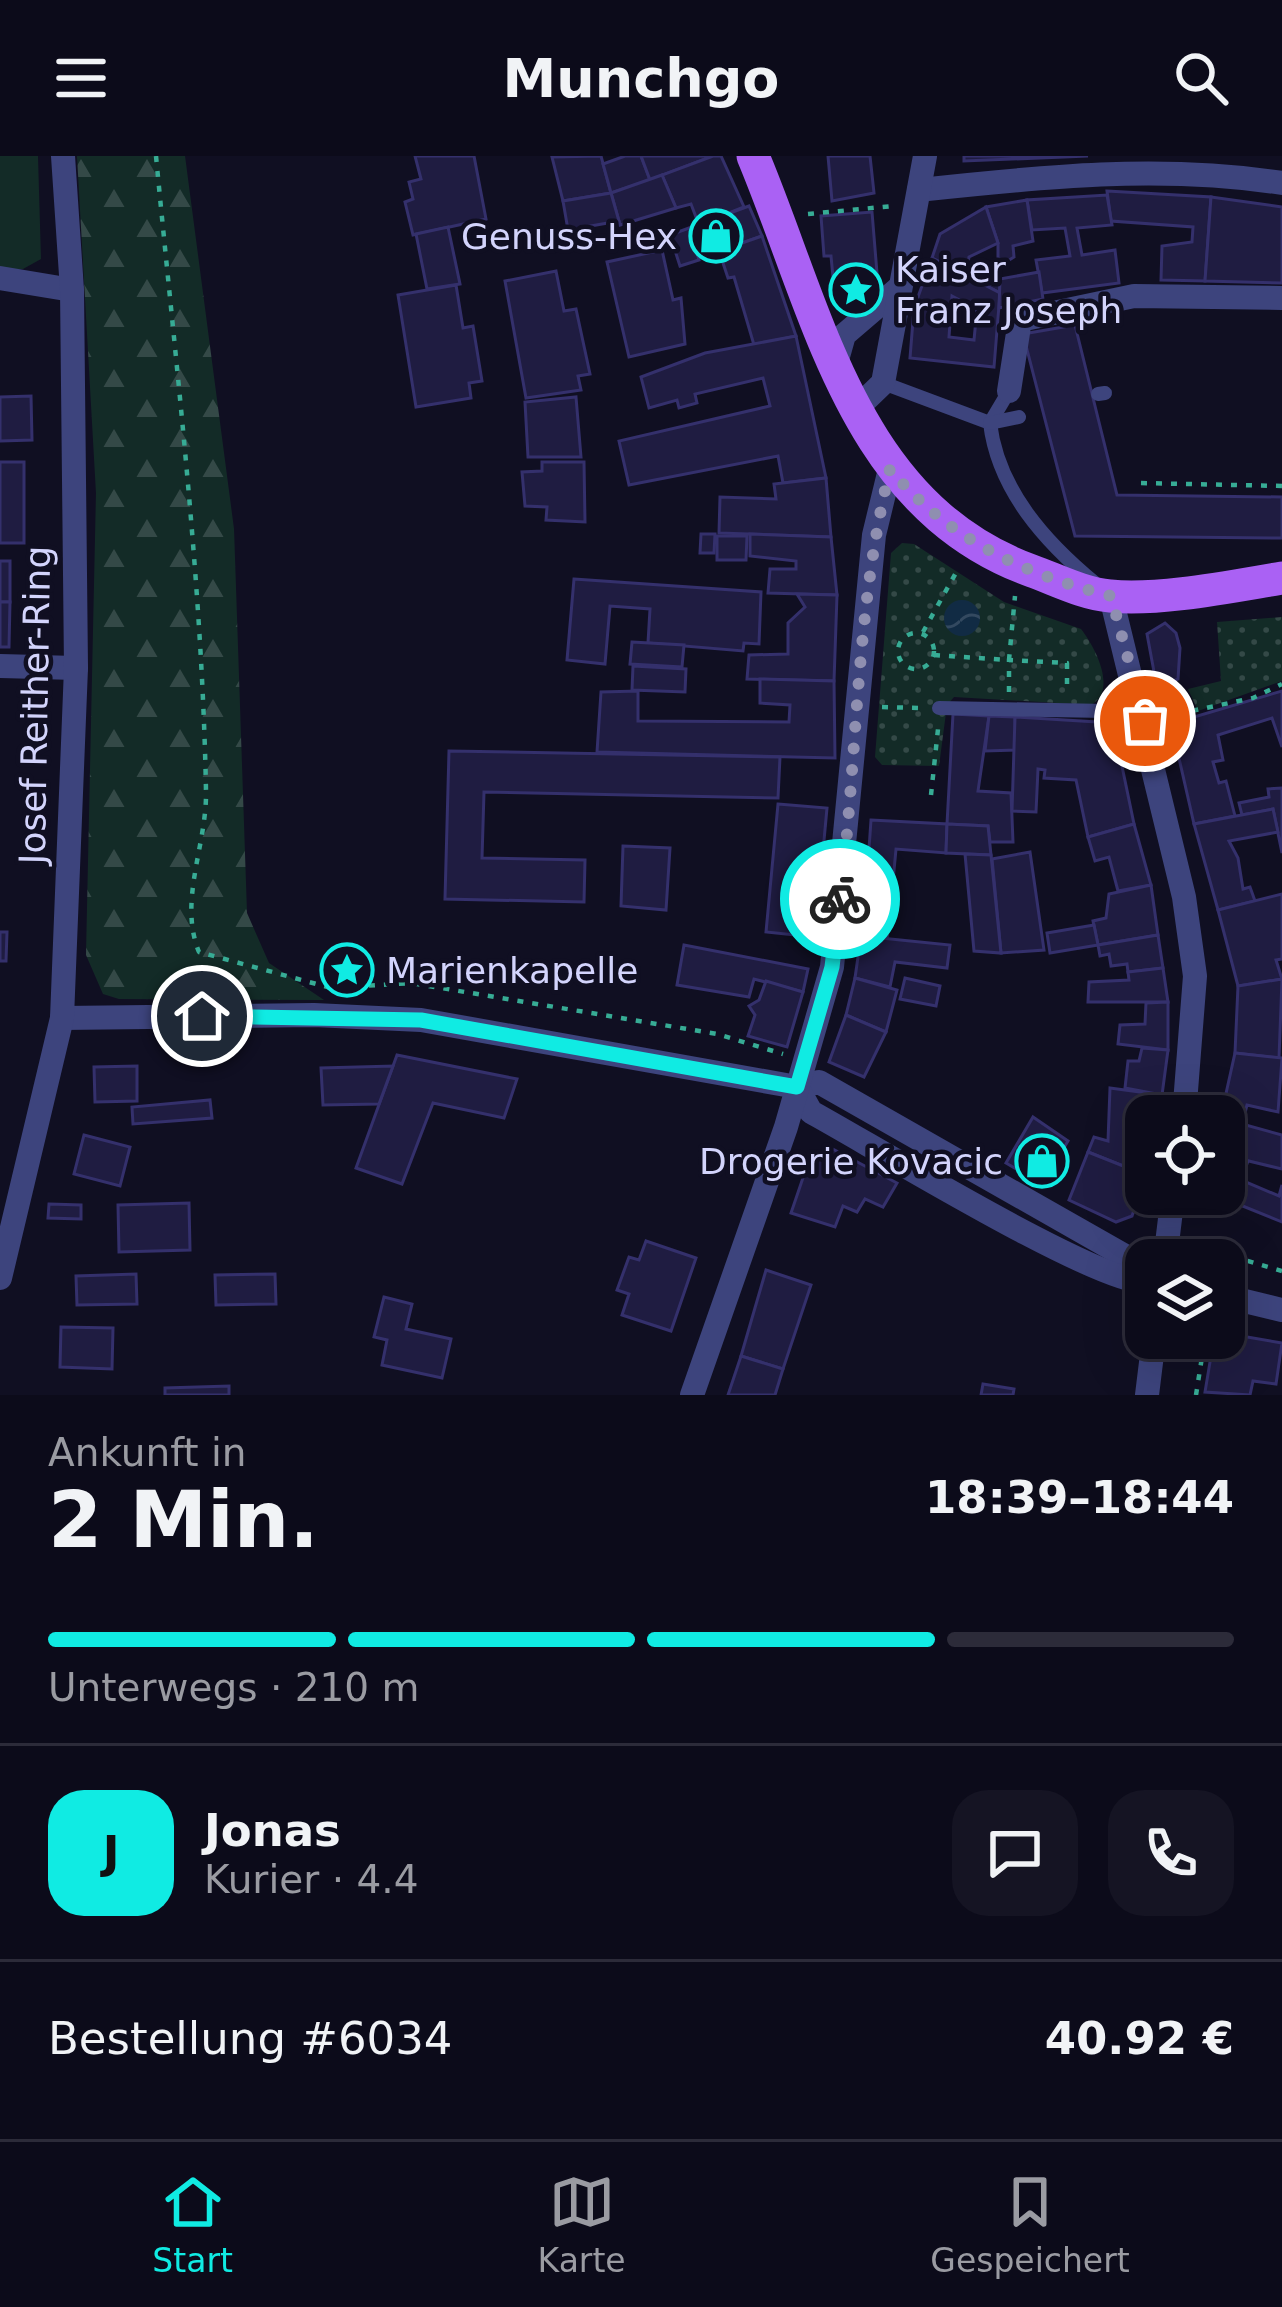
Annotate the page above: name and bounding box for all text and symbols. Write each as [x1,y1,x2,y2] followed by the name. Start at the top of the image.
[48,45,114,111] icon: menu
[1168,45,1234,111] icon: search
[503,47,779,110] text: Munchgo
[688,208,744,264] shop icon: Genuss-Hex
[461,216,677,257] place label: Genuss-Hex
[895,249,1122,331] place label: Kaiser Franz Joseph
[828,262,884,318] place icon: Kaiser Franz Joseph
[12,545,58,867] street label: Josef Reither-Ring
[1094,670,1196,772] pin
[1112,688,1178,754] icon: bag
[780,839,900,959] courier
[807,866,873,932] icon: bike
[319,942,375,998] place icon: Marienkapelle
[386,950,638,991] place label: Marienkapelle
[151,965,253,1067] pin
[169,983,235,1049] icon: home
[1125,1095,1245,1359] map controls
[1125,1095,1245,1215] button: locate
[1014,1133,1070,1189] shop icon: Drogerie Kovacic
[699,1141,1003,1182] place label: Drogerie Kovacic
[1125,1239,1245,1359] button: layers
[48,1430,247,1475] text: Ankunft in
[925,1471,1234,1524] text: 18:39–18:44
[48,1475,319,1565] text: 2 Min.
[48,1665,420,1710] text: Unterwegs · 210 m
[952,1790,1078,1916] button: chat
[1108,1790,1234,1916] button: phone
[204,1804,341,1857] text: Jonas
[103,1826,119,1879] text: J
[204,1857,418,1902] text: Kurier · 4.4
[48,2012,452,2065] text: Bestellung #6034
[1045,2012,1234,2065] text: 40.92 €
[152,2169,233,2280] tab: Start
[538,2169,626,2280] tab: Karte
[930,2169,1130,2280] tab: Gespeichert

